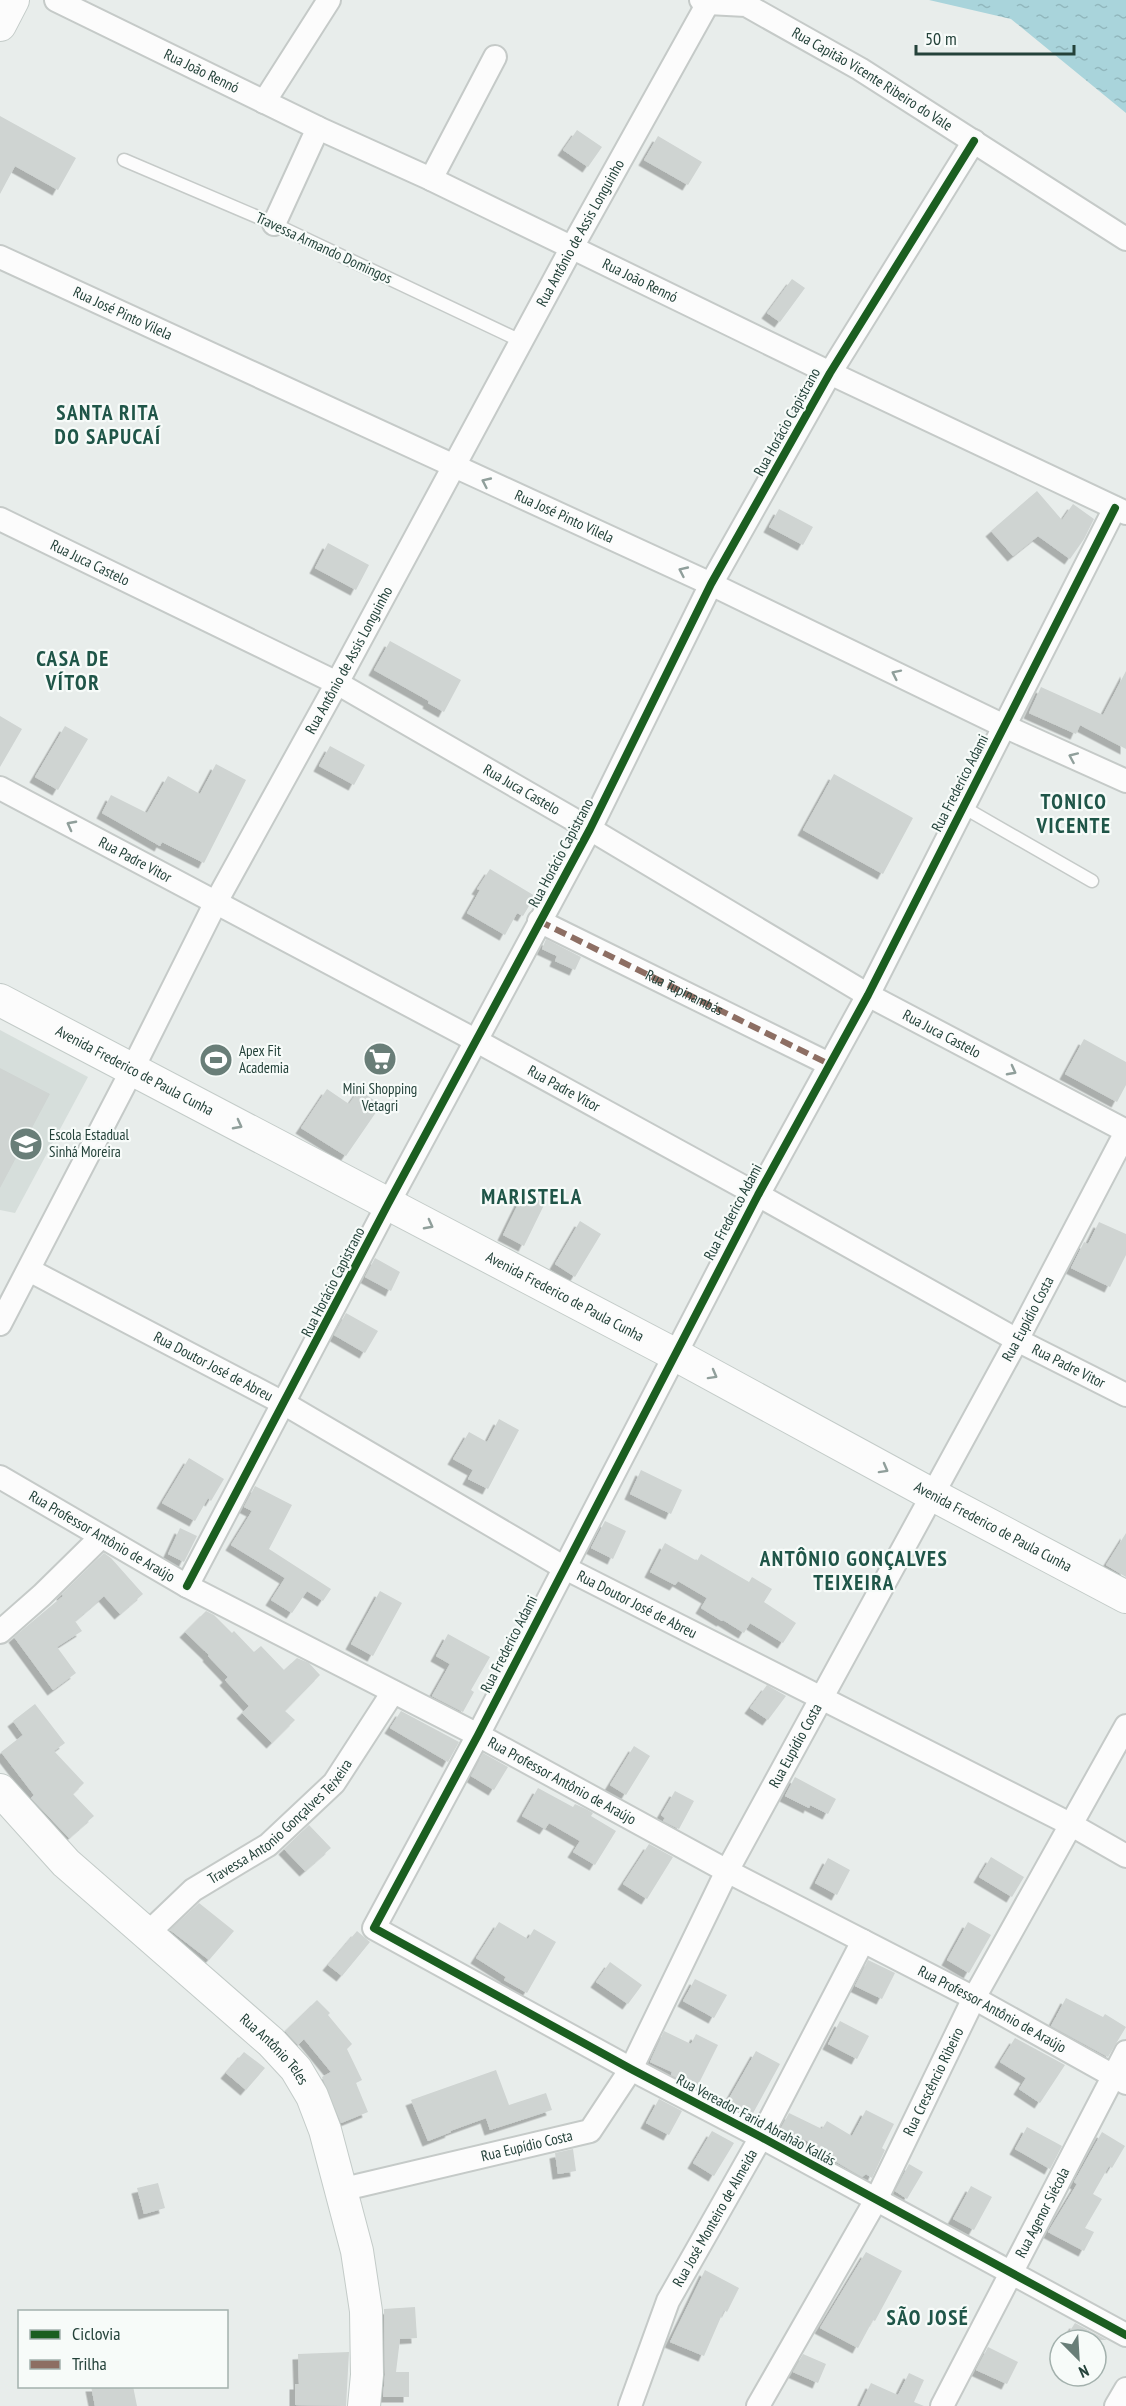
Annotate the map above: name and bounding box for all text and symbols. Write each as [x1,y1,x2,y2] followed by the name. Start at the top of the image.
[916,18,1074,56] scale bar
[789,23,956,135] street label: Rua Capitão Vicente Ribeiro do Vale
[925,27,957,50] text: 50 m
[161,44,242,97] street label: Rua João Rennó
[532,156,628,310] street label: Rua Antônio de Assis Longuinho
[253,208,395,287] street label: Travessa Armando Domingos
[600,254,681,306] street label: Rua João Rennó
[70,282,175,344] street label: Rua José Pinto Vilela
[749,364,824,479] street label: Rua Horácio Capistrano
[55,399,161,450] district label: SANTA RITA DO SAPUCAÍ
[482,477,493,489] one-way arrow
[512,485,617,547] street label: Rua José Pinto Vilela
[47,535,133,590] street label: Rua Juca Castelo
[678,567,689,579] one-way arrow
[301,583,396,737] street label: Rua Antônio de Assis Longuinho
[36,645,110,696] district label: CASA DE VÍTOR
[892,669,903,681] one-way arrow
[927,731,992,834] street label: Rua Frederico Adami
[1068,752,1079,764] one-way arrow
[480,760,564,819] street label: Rua Juca Castelo
[1035,788,1112,839] district label: TONICO VICENTE
[524,795,597,910] street label: Rua Horácio Capistrano
[67,821,78,833] one-way arrow
[96,832,176,887] street label: Rua Padre Vitor
[643,965,727,1019] street label: Rua Tupinambás
[900,1005,984,1062] street label: Rua Juca Castelo
[53,1021,217,1119] street label: Avenida Frederico de Paula Cunha
[239,1041,289,1077] place label: Apex Fit Academia
[362,1041,398,1077] supermarket icon: Mini Shopping Vetagri
[198,1042,234,1078] sports icon: Apex Fit Academia
[525,1061,604,1116] street label: Rua Padre Vitor
[1006,1064,1017,1075] one-way arrow
[343,1079,417,1115] place label: Mini Shopping Vetagri
[231,1118,242,1129] one-way arrow
[49,1125,129,1161] place label: Escola Estadual Sinhá Moreira
[8,1126,44,1162] school or university icon: Escola Estadual Sinhá Moreira
[699,1160,766,1263] street label: Rua Frederico Adami
[481,1183,583,1210] district label: MARISTELA
[423,1218,433,1229] one-way arrow
[297,1224,368,1340] street label: Rua Horácio Capistrano
[483,1247,647,1345] street label: Avenida Frederico de Paula Cunha
[997,1273,1058,1364] street label: Rua Eupídio Costa
[151,1327,276,1405] street label: Rua Doutor José de Abreu
[1029,1339,1110,1392] street label: Rua Padre Vitor
[706,1368,717,1379] one-way arrow
[878,1462,888,1473] one-way arrow
[911,1477,1075,1576] street label: Avenida Frederico de Paula Cunha
[26,1486,179,1586] street label: Rua Professor Antônio de Araújo
[759,1545,948,1596] district label: ANTÔNIO GONÇALVES TEIXEIRA
[574,1566,700,1642] street label: Rua Doutor José de Abreu
[476,1592,541,1695] street label: Rua Frederico Adami
[764,1700,826,1791] street label: Rua Eupídio Costa
[485,1732,640,1829] street label: Rua Professor Antônio de Araújo
[204,1755,356,1888] street label: Travessa Antonio Gonçalves Teixeira
[915,1961,1070,2057] street label: Rua Professor Antônio de Araújo
[236,2009,313,2088] street label: Rua Antônio Teles
[899,2024,967,2139] street label: Rua Crescêncio Ribeiro
[673,2070,839,2170] street label: Rua Vereador Farid Abrahão Kallás
[479,2125,574,2165] street label: Rua Eupídio Costa
[668,2146,761,2290] street label: Rua José Monteiro de Almeida
[1011,2164,1073,2261] street label: Rua Agenor Siécola
[887,2304,969,2331] district label: SÃO JOSÉ
[18,2310,228,2388] legend
[72,2322,120,2345] text: Ciclovia
[1048,2328,1108,2388] north arrow
[72,2352,107,2375] text: Trilha
[1076,2361,1092,2383] text: N

